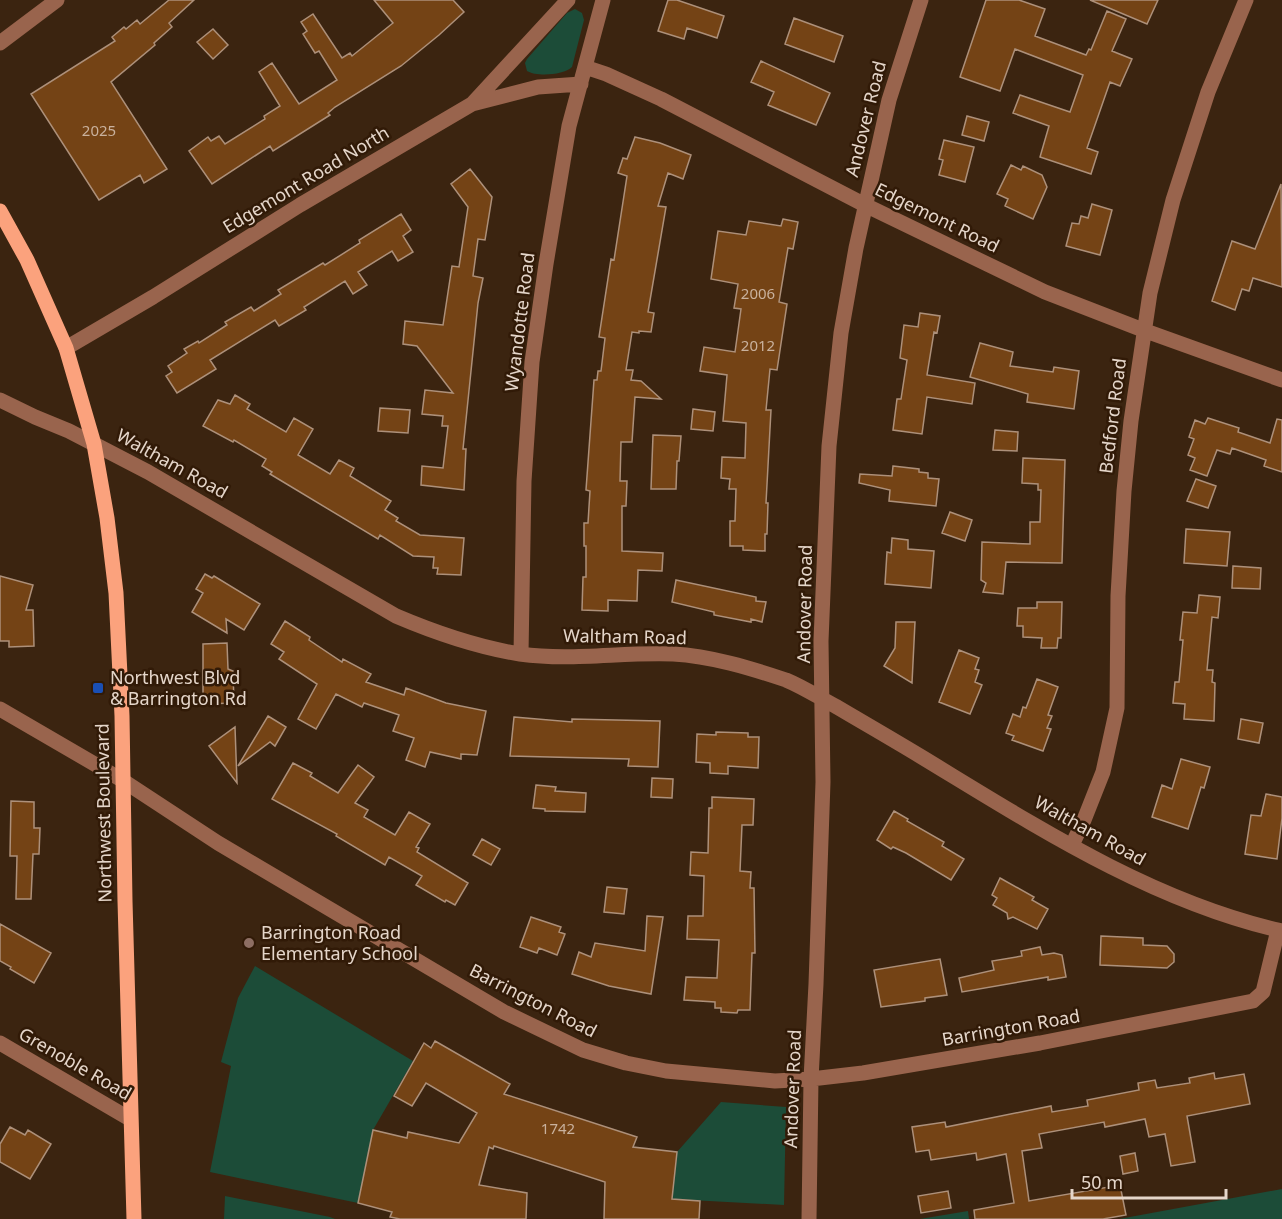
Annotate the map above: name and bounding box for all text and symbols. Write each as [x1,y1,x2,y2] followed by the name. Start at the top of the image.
[839,58,891,179] street label: Andover Road
[82,120,116,140] house number: 2025
[218,120,393,238] street label: Edgemont Road North
[871,177,1004,258] street label: Edgemont Road
[499,251,539,393] street label: Wyandotte Road
[741,283,775,303] house number: 2006
[741,335,775,355] house number: 2012
[1093,357,1131,475] street label: Bedford Road
[113,423,232,504] street label: Waltham Road
[791,544,817,664] street label: Andover Road
[563,623,687,649] street label: Waltham Road
[110,665,247,710] place label: Northwest Blvd & Barrington Rd
[91,681,105,695] marker: Northwest Blvd & Barrington Rd
[89,723,117,903] street label: Northwest Boulevard
[1031,790,1150,871] street label: Waltham Road
[261,920,418,965] place label: Barrington Road Elementary School
[242,936,256,950] marker: Barrington Road Elementary School
[466,958,601,1043] street label: Barrington Road
[940,1003,1082,1051] street label: Barrington Road
[15,1021,136,1105] street label: Grenoble Road
[778,1029,806,1149] street label: Andover Road
[541,1118,575,1138] house number: 1742
[1072,1162,1226,1200] scale bar
[1081,1170,1123,1194] text: 50 m

